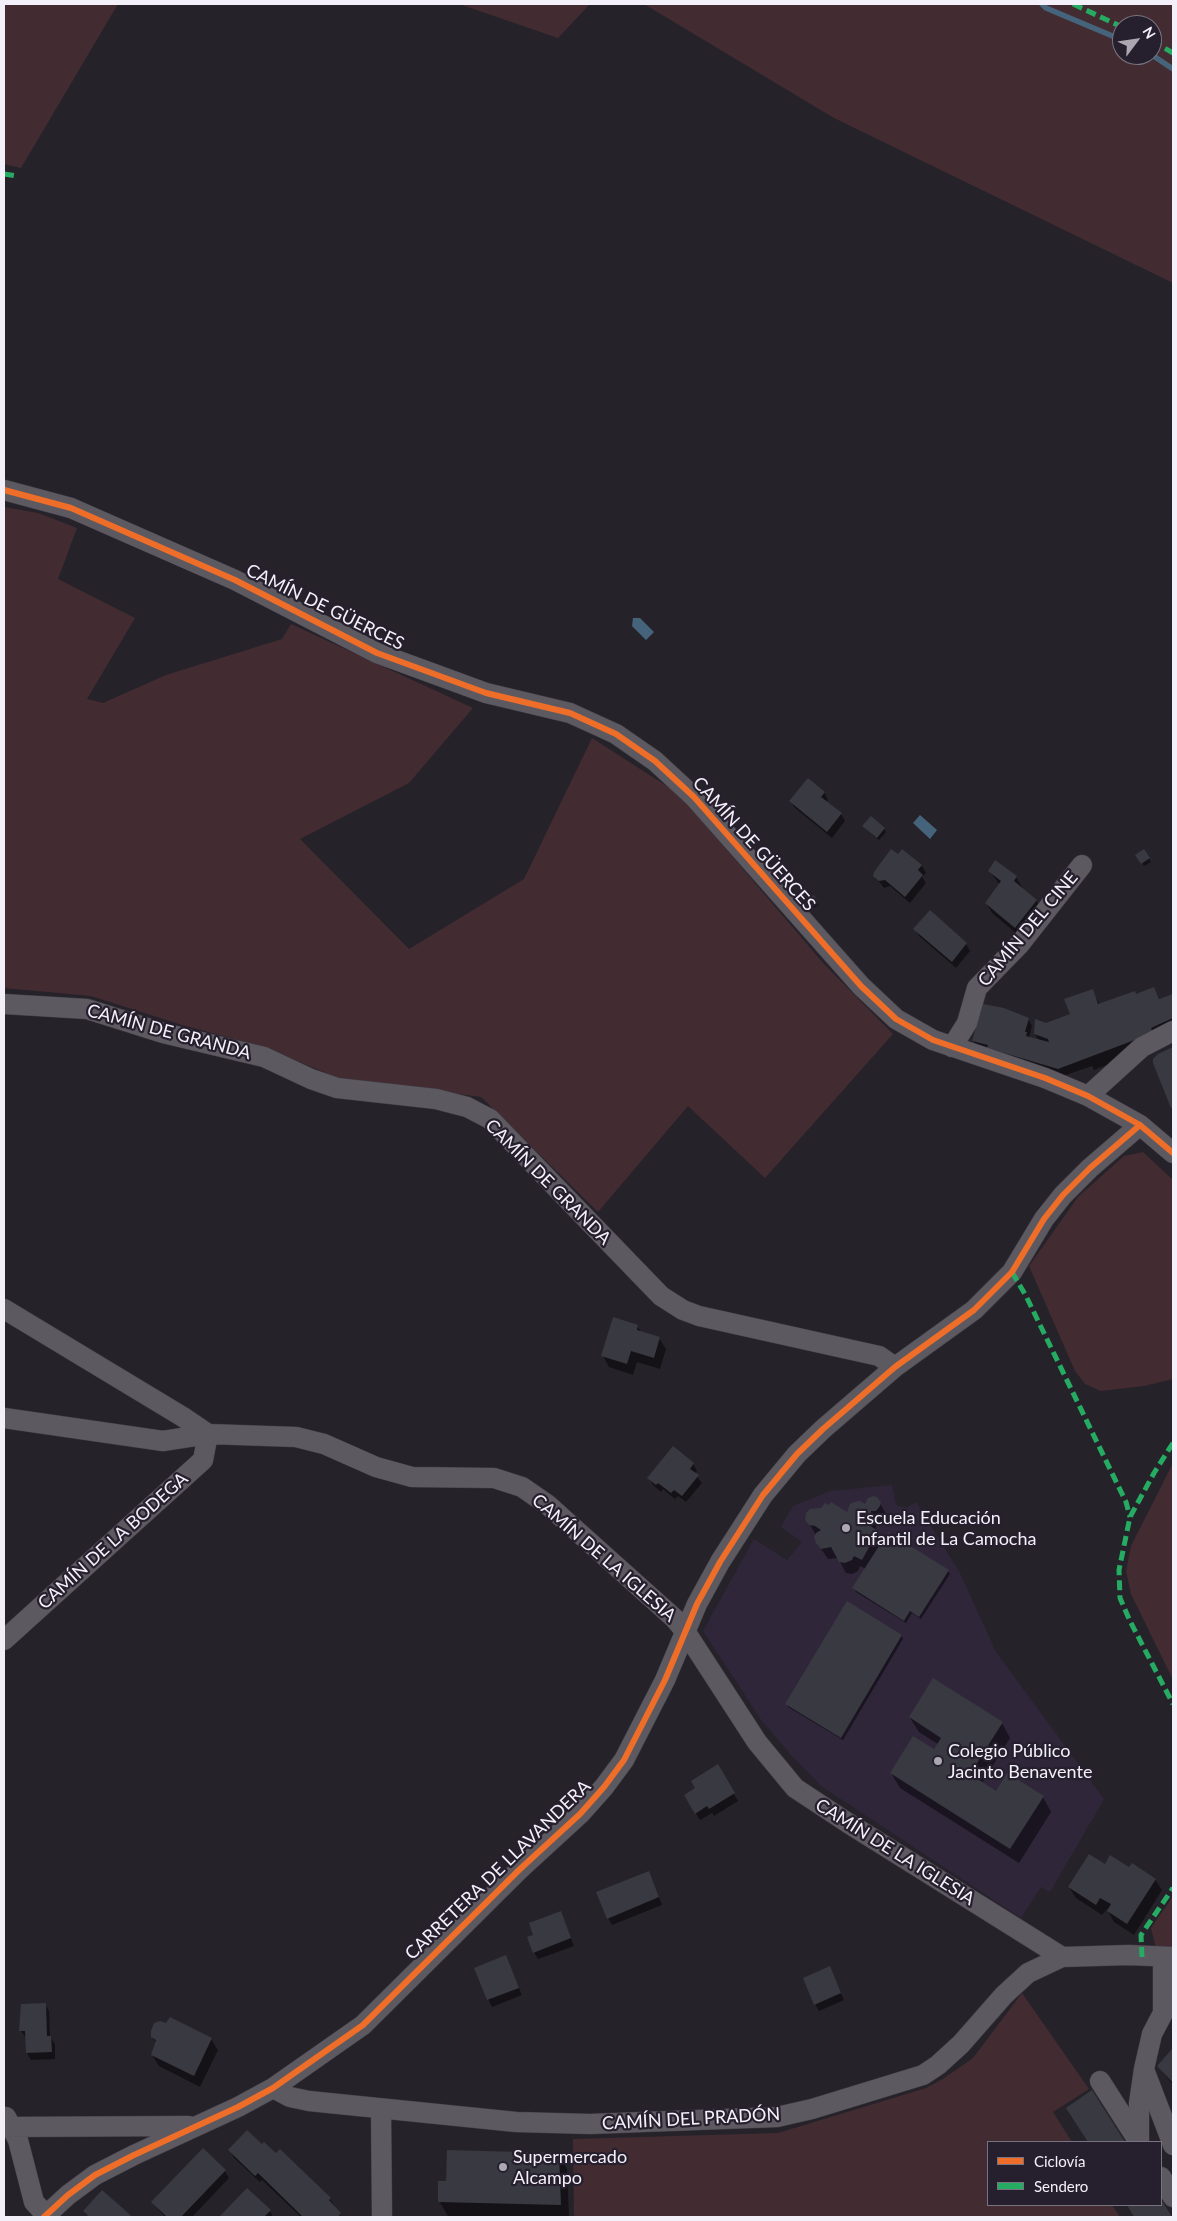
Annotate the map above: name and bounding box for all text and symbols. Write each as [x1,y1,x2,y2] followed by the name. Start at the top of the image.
[1112,15,1162,65] north arrow
[1139,24,1159,42] text: N
[242,559,408,655] street label: CAMÍN DE GÜERCES
[688,772,820,916] street label: CAMÍN DE GÜERCES
[974,867,1082,991] street label: CAMÍN DEL CINE
[85,1000,253,1064] street label: CAMÍN DE GRANDA
[481,1115,615,1249] street label: CAMÍN DE GRANDA
[34,1468,192,1614] street label: CAMÍN DE LA BODEGA
[528,1490,680,1626] street label: CAMÍN DE LA IGLESIA
[856,1507,1036,1550] place label: Escuela Educación Infantil de La Camocha
[840,1522,852,1534] marker: Escuela Educación Infantil de La Camocha
[948,1740,1092,1782] place label: Colegio Público Jacinto Benavente
[932,1755,944,1767] marker: Colegio Público Jacinto Benavente
[401,1776,595,1964] street label: CARRETERA DE LLAVANDERA
[811,1794,979,1910] street label: CAMÍN DE LA IGLESIA
[601,2104,781,2134] street label: CAMÍN DEL PRADÓN
[987,2141,1162,2206] legend
[513,2146,627,2188] place label: Supermercado Alcampo
[1034,2152,1085,2170] text: Ciclovía
[497,2161,509,2173] marker: Supermercado Alcampo
[1034,2177,1088,2195] text: Sendero

